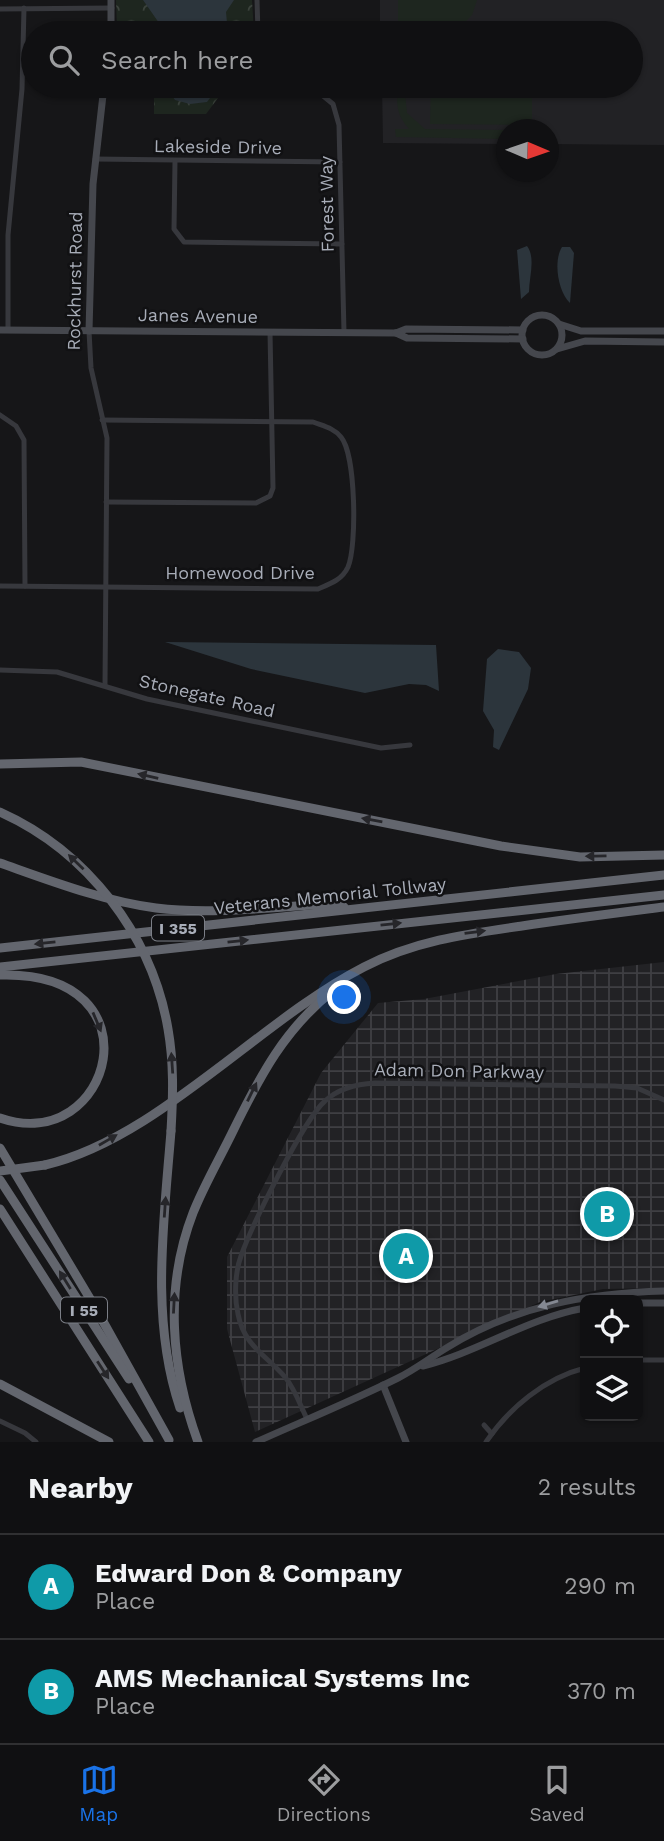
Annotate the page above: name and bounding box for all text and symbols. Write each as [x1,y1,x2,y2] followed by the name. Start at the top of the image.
[21,21,643,98] search box
[45,41,83,79] icon: search
[101,45,253,75] text: Search here
[496,119,559,182] north arrow
[154,135,282,158] street label: Lakeside Drive
[315,155,338,252] street label: Forest Way
[63,211,86,351] street label: Rockhurst Road
[138,304,258,327] street label: Janes Avenue
[165,562,315,583] street label: Homewood Drive
[137,670,277,721] street label: Stonegate Road
[137,770,159,781] one-way arrow
[360,814,382,825] one-way arrow
[585,850,607,862] one-way arrow
[68,854,85,871] one-way arrow
[213,873,448,918] street label: Veterans Memorial Tollway
[152,916,204,940] road number: I 355
[380,919,402,930] one-way arrow
[464,927,486,938] one-way arrow
[228,935,250,946] one-way arrow
[34,938,56,949] one-way arrow
[327,980,361,1014] your location
[92,1012,103,1033] one-way arrow
[166,1051,177,1073] one-way arrow
[374,1059,545,1082] street label: Adam Don Parkway
[247,1082,258,1102] one-way arrow
[98,1135,118,1147] one-way arrow
[584,1188,630,1240] pin: B
[160,1195,171,1217] one-way arrow
[383,1230,429,1282] pin: A
[58,1270,71,1289] one-way arrow
[169,1292,180,1314] one-way arrow
[580,1295,643,1421] map controls
[580,1295,643,1358] button: locate
[61,1298,107,1322] road number: I 55
[537,1300,558,1310] one-way arrow
[580,1358,643,1421] button: layers
[96,1360,109,1379] one-way arrow
[28,1470,133,1505] text: Nearby
[538,1474,636,1501] text: 2 results
[95,1558,402,1588] text: Edward Don & Company
[43,1573,59,1600] text: A
[564,1573,636,1600] text: 290 m
[95,1588,155,1615] text: Place
[95,1663,470,1693] text: AMS Mechanical Systems Inc
[43,1678,59,1705] text: B
[567,1678,636,1705] text: 370 m
[95,1693,155,1720] text: Place
[79,1761,118,1826] tab: Map
[277,1761,371,1826] tab: Directions
[529,1761,585,1826] tab: Saved

